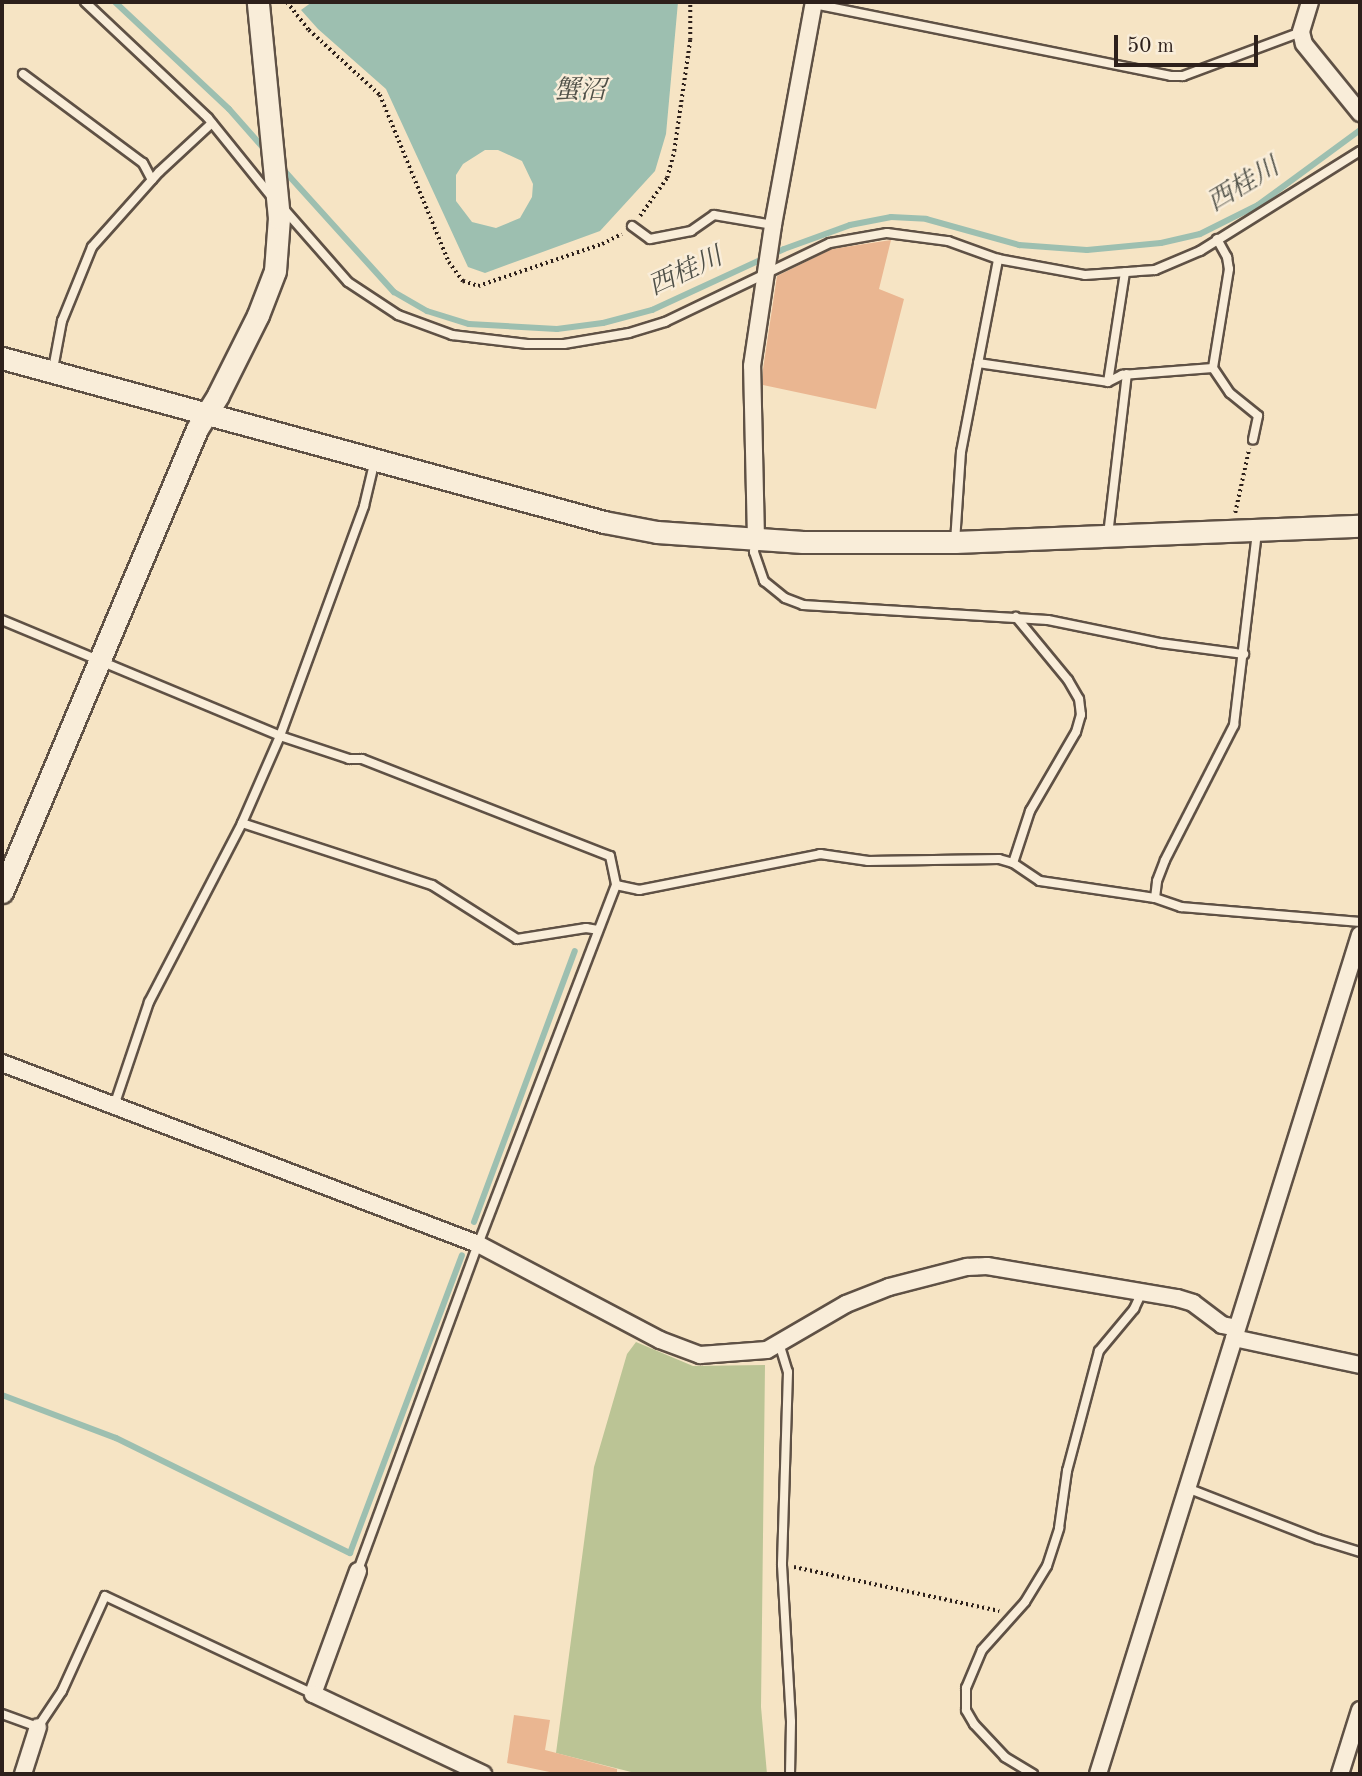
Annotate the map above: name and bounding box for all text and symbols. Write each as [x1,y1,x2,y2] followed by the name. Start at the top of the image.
[1117,21,1260,65] scale bar
[1127,36,1174,57] text: 50 m
[554,76,606,108] water label: 蟹沼
[1203,153,1285,219] water label: 西桂川
[644,242,728,304] water label: 西桂川

